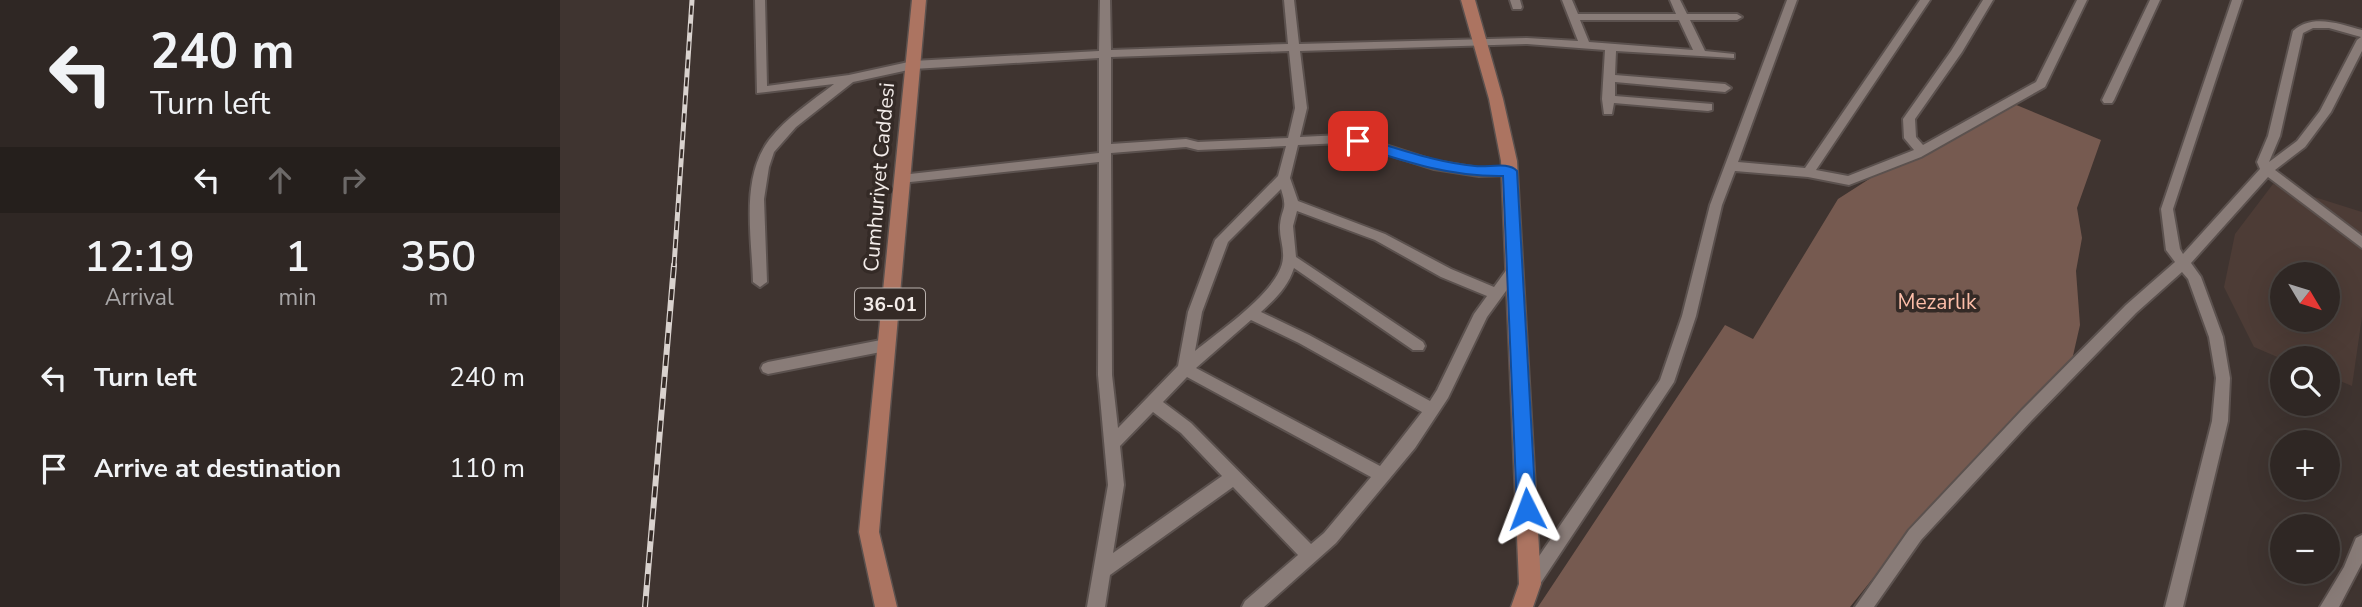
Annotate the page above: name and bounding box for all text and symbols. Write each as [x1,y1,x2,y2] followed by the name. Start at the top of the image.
[150,18,294,85] text: 240 m
[35,28,126,119] icon: left
[857,81,901,273] street label: Cumhuriyet Caddesi
[150,82,270,125] text: Turn left
[1328,111,1388,171] pin
[1339,122,1377,160] icon: arrive
[188,161,226,199] icon: left
[261,161,299,199] icon: ahead
[334,161,372,199] icon: right
[84,229,195,286] text: 12:19
[285,229,310,286] text: 1
[400,229,476,286] text: 350
[2270,262,2340,332] north arrow
[2270,262,2340,584] map controls
[105,282,174,313] text: Arrival
[279,282,317,313] text: min
[428,282,448,313] text: m
[855,288,925,320] road number: 36-01
[1898,288,1977,316] park label: Mezarlık
[2270,346,2340,416] button: search
[35,359,73,397] icon: left
[94,360,197,395] text: Turn left
[449,360,525,395] text: 240 m
[2270,430,2340,500] button: +
[35,450,73,488] icon: arrive
[94,451,341,486] text: Arrive at destination
[449,451,525,486] text: 110 m
[1490,472,1564,546] position arrow
[2270,514,2340,584] button: −

